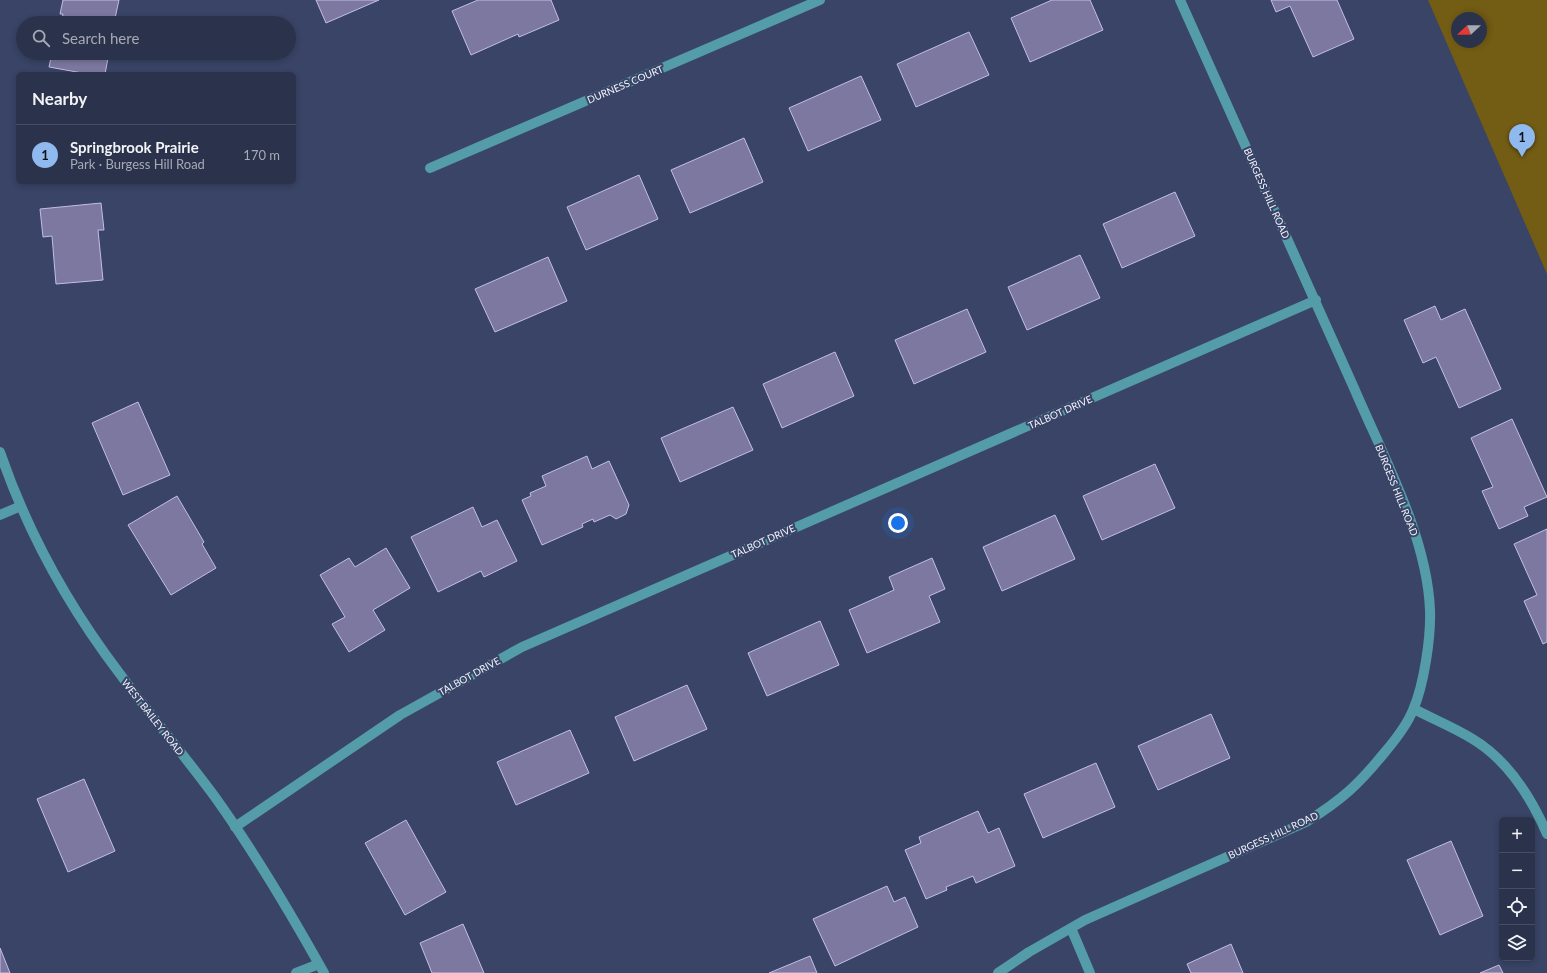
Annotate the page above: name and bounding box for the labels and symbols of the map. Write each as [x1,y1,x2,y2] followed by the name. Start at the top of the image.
[1451,12,1487,48] north arrow
[585,62,665,106] street label: DURNESS COURT
[1509,124,1535,157] pin: 1
[1242,146,1293,240] street label: BURGESS HILL ROAD
[1026,392,1094,431] street label: TALBOT DRIVE
[1373,442,1421,538] street label: BURGESS HILL ROAD
[888,513,908,533] your location
[729,521,797,560] street label: TALBOT DRIVE
[436,654,502,698] street label: TALBOT DRIVE
[120,677,187,758] street label: WEST BAILEY ROAD
[1226,809,1320,861] street label: BURGESS HILL ROAD

